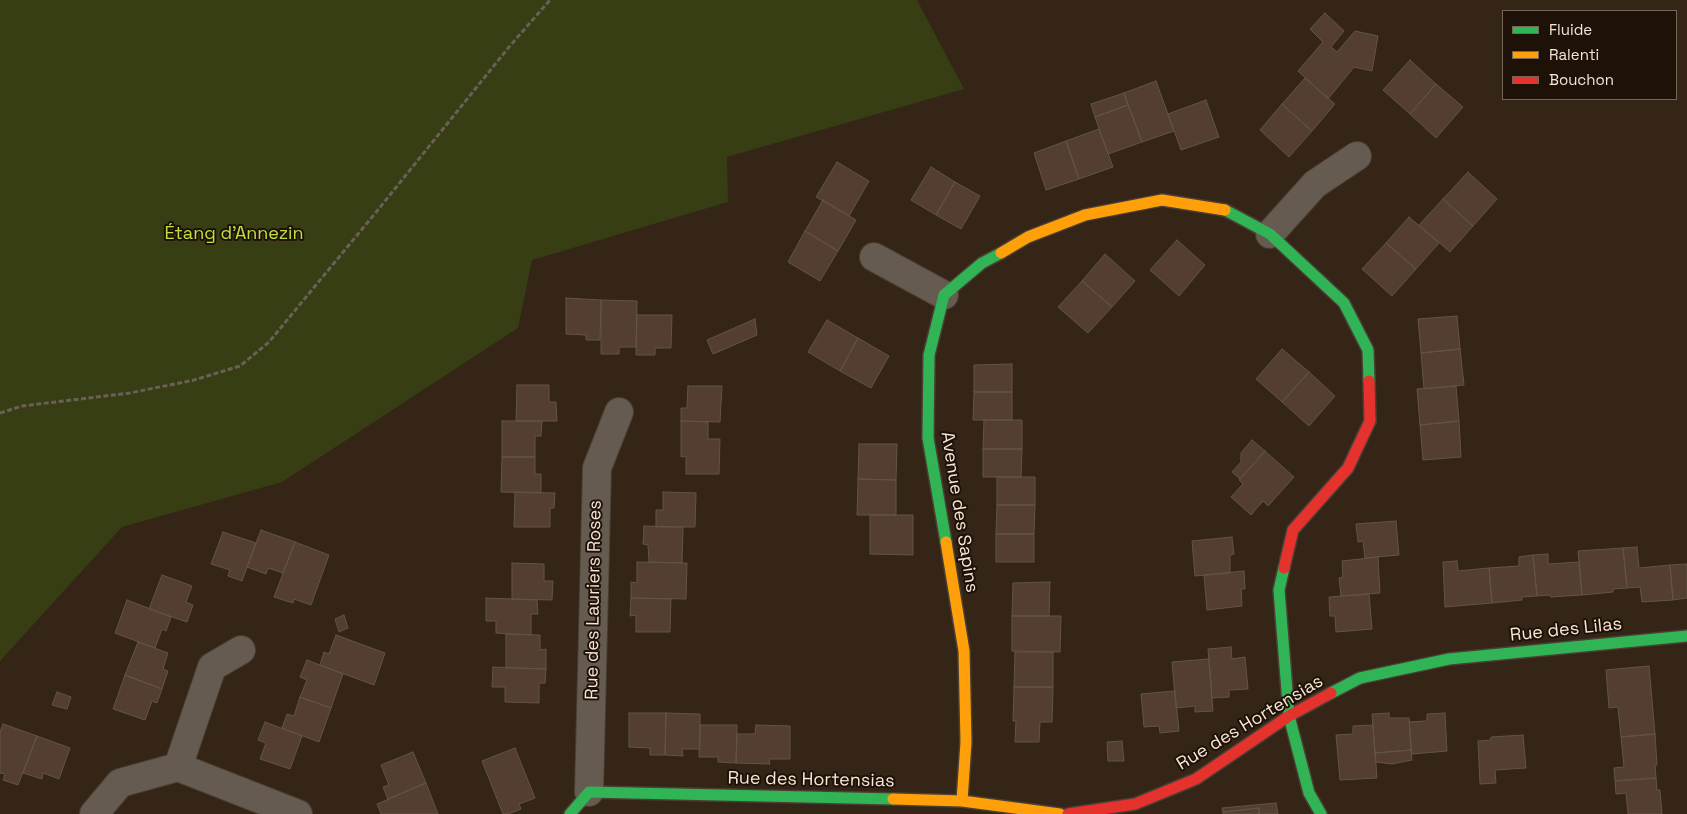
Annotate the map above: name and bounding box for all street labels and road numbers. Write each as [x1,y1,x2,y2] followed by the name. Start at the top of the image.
[936,430,982,594] street label: Avenue des Sapins
[581,500,607,700] street label: Rue des Lauriers Roses
[1509,613,1623,647] street label: Rue des Lilas
[1173,671,1327,775] street label: Rue des Hortensias
[727,768,895,792] street label: Rue des Hortensias

